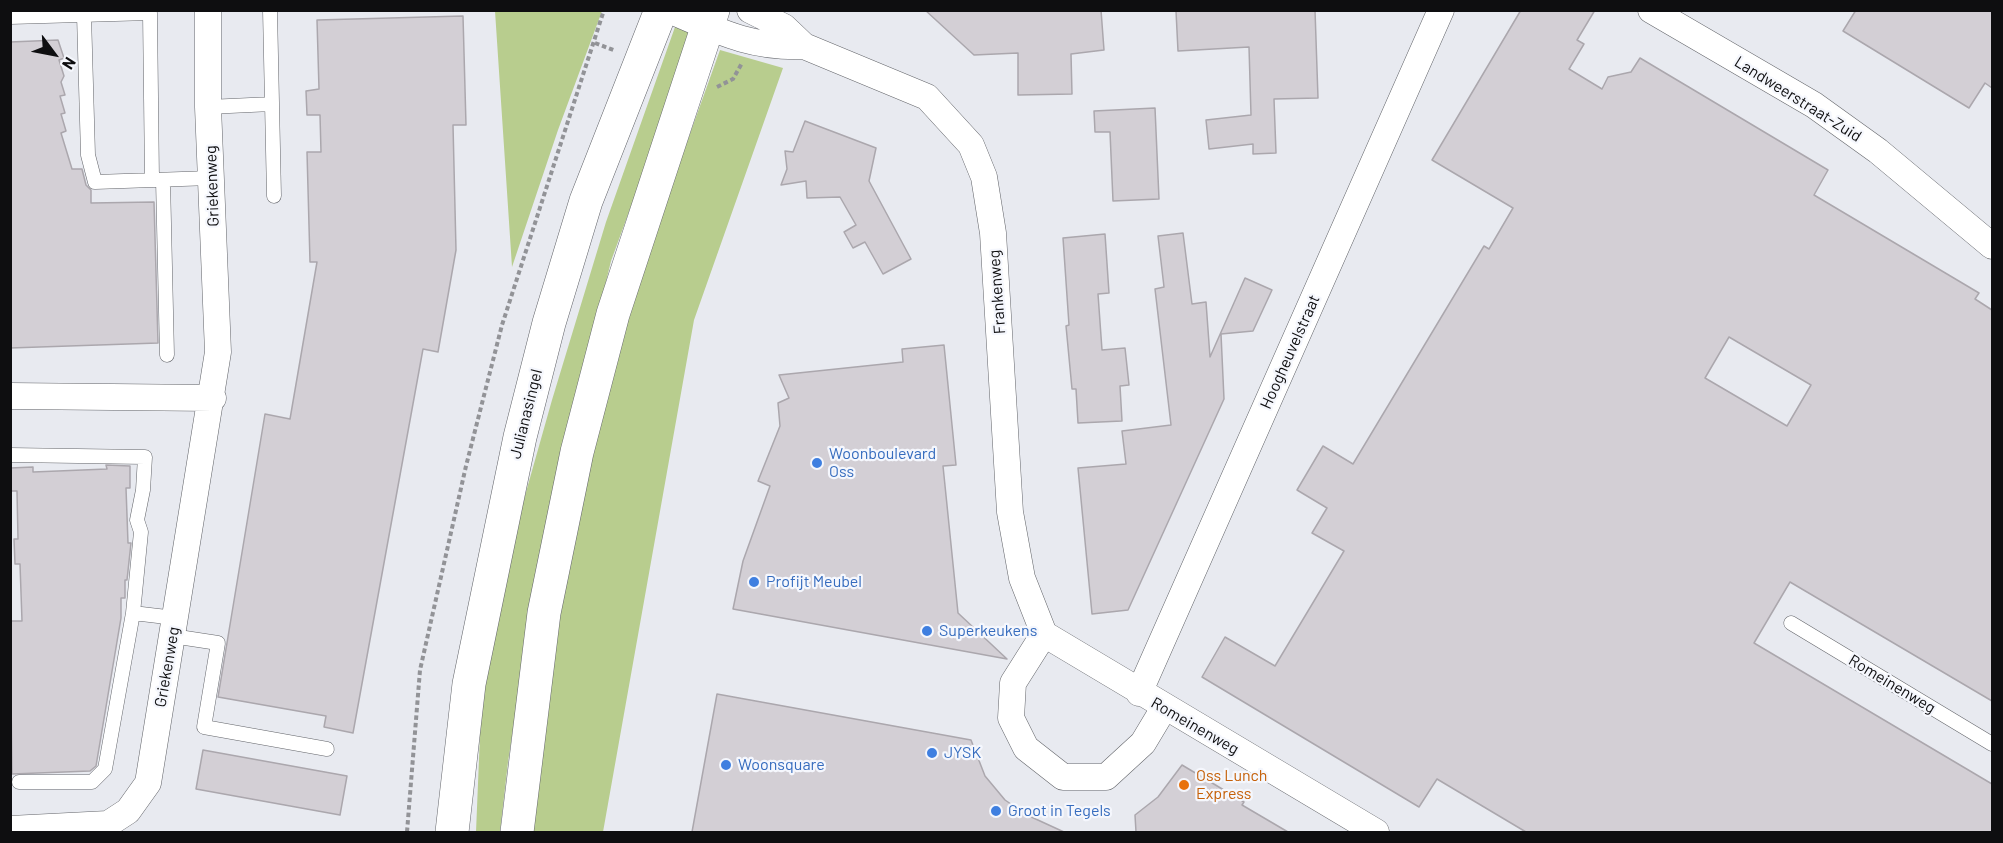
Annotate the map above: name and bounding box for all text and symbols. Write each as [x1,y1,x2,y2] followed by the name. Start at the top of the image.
[24,24,84,84] north arrow
[1731,52,1865,146] street label: Landweerstraat-Zuid
[59,54,81,73] text: N
[201,145,223,227] street label: Griekenweg
[984,249,1010,335] street label: Frankenweg
[1256,292,1324,412] street label: Hoogheuvelstraat
[506,367,546,461] street label: Julianasingel
[829,444,936,482] place label: Woonboulevard Oss
[810,456,824,470] marker: Woonboulevard Oss
[766,572,862,592] place label: Profijt Meubel
[747,575,761,589] marker: Profijt Meubel
[939,621,1037,641] place label: Superkeukens
[920,624,934,638] marker: Superkeukens
[150,625,184,709] street label: Griekenweg
[1845,651,1939,717] street label: Romeinenweg
[1148,693,1242,759] street label: Romeinenweg
[944,743,981,763] place label: JYSK
[925,746,939,760] marker: JYSK
[738,755,825,775] place label: Woonsquare
[719,758,733,772] marker: Woonsquare
[1196,766,1267,804] place label: Oss Lunch Express
[1177,778,1191,792] marker: Oss Lunch Express
[1008,801,1111,821] place label: Groot in Tegels
[989,804,1003,818] marker: Groot in Tegels

